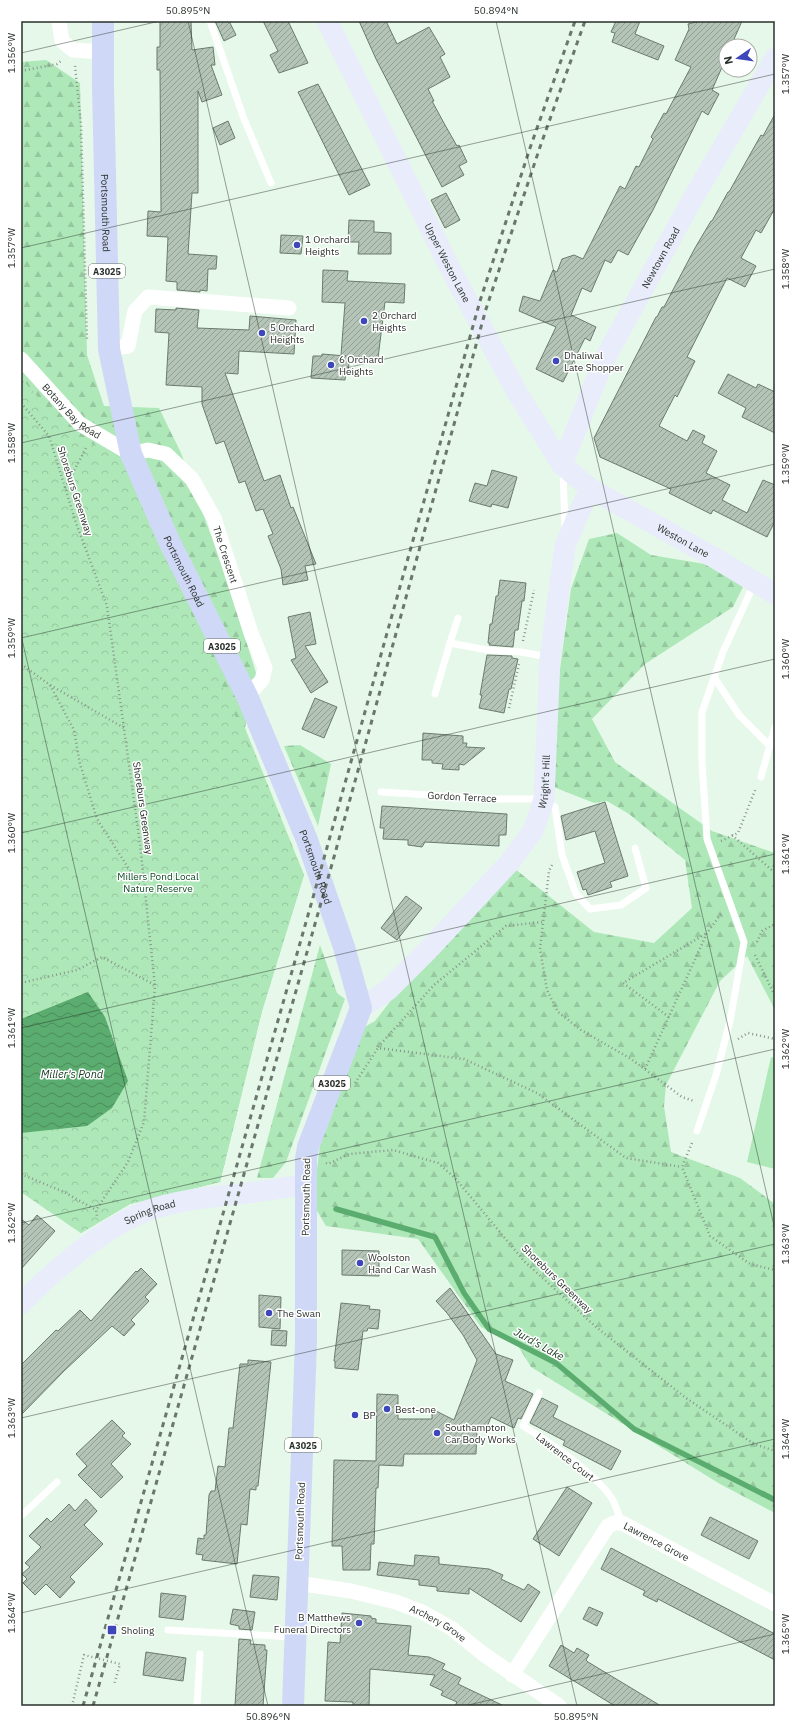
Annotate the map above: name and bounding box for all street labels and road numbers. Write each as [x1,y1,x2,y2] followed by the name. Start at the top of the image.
[98,174,113,252] street label: Portsmouth Road
[422,221,474,305] street label: Upper Weston Lane
[638,225,682,290] street label: Newtown Road
[89,264,125,278] road number: A3025
[40,380,103,441] street label: Botany Bay Road
[54,444,96,538] street label: Shoreburs Greenway
[655,521,712,560] street label: Weston Lane
[210,524,241,585] street label: The Crescent
[161,533,208,609] street label: Portsmouth Road
[204,639,240,653] road number: A3025
[535,754,552,810] street label: Wright's Hill
[130,761,156,855] street label: Shoreburs Greenway
[427,789,497,805] street label: Gordon Terrace
[297,827,335,906] street label: Portsmouth Road
[314,1076,350,1090] road number: A3025
[299,1158,313,1236] street label: Portsmouth Road
[122,1197,177,1227] street label: Spring Road
[519,1242,595,1316] street label: Shoreburs Greenway
[533,1430,597,1484] street label: Lawrence Court
[285,1438,321,1452] road number: A3025
[292,1482,308,1560] street label: Portsmouth Road
[622,1519,692,1564] street label: Lawrence Grove
[408,1601,470,1645] street label: Archery Grove

